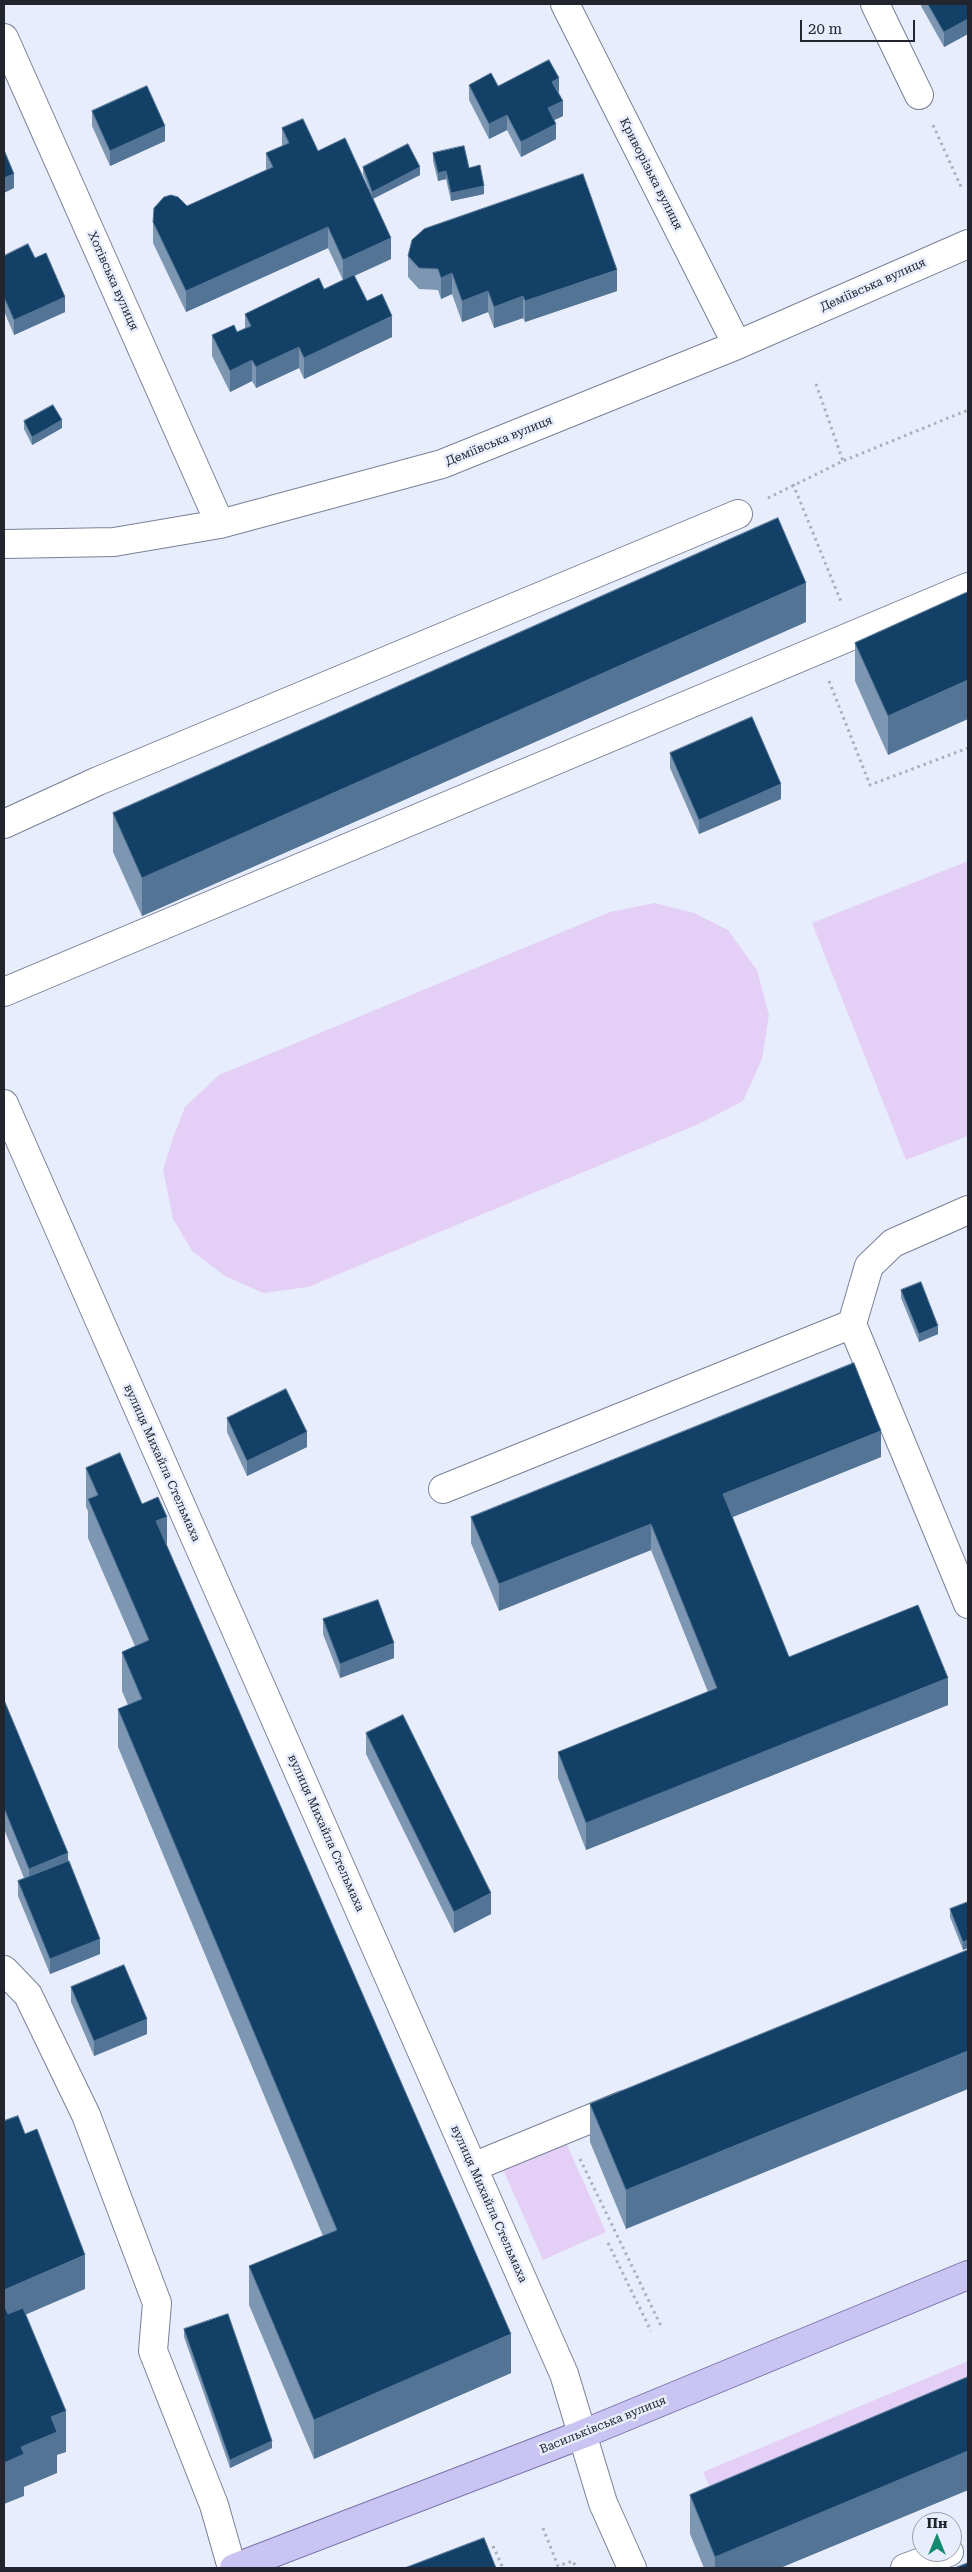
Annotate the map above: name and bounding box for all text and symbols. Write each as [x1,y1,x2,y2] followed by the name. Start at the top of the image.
[802,10,917,42] scale bar
[808,20,842,38] text: 20 m
[617,116,685,232] street label: Криворізька вулиця
[85,229,141,333] street label: Хотівська вулиця
[818,255,928,315] street label: Деміївська вулиця
[444,413,554,469] street label: Деміївська вулиця
[121,1382,203,1544] street label: вулиця Михайла Стельмаха
[285,1752,367,1914] street label: вулиця Михайла Стельмаха
[448,2123,530,2285] street label: вулиця Михайла Стельмаха
[538,2393,668,2457] street label: Васильківська вулиця
[912,2512,962,2562] north arrow
[927,2515,947,2531] text: Пн

